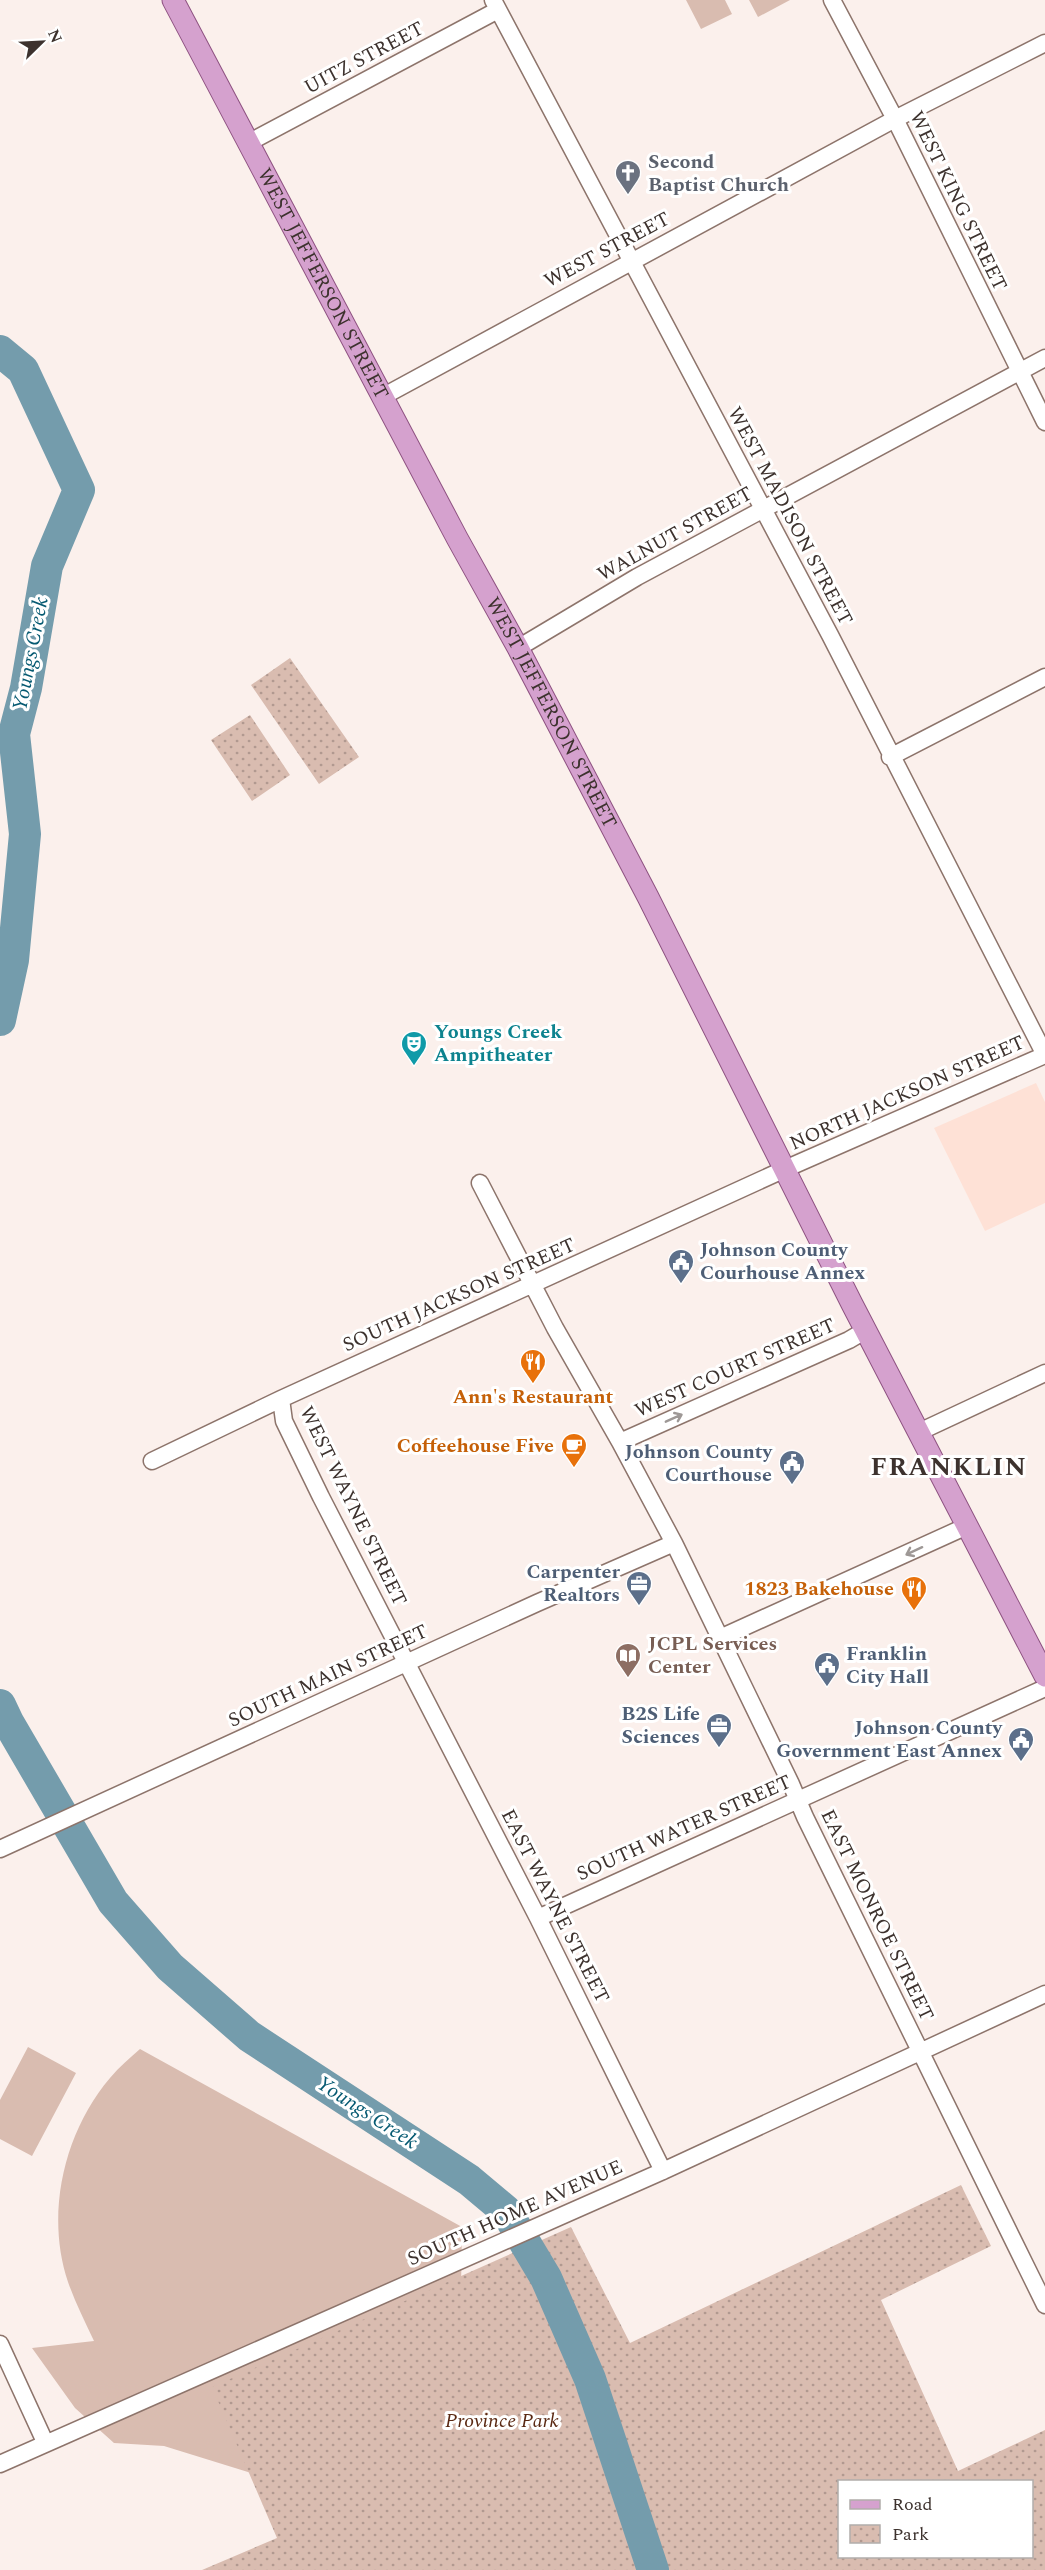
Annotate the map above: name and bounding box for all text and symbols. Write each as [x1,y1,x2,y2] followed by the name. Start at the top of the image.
[12,12,72,72] north arrow
[299,14,429,102] street label: UITZ STREET
[41,25,68,47] text: N
[901,106,1015,296] street label: WEST KING STREET
[648,147,789,200] place label: Second Baptist Church
[613,158,643,196] church icon: Second Baptist Church
[249,163,396,405] street label: WEST JEFFERSON STREET
[539,204,675,296] street label: WEST STREET
[720,401,860,631] street label: WEST MADISON STREET
[592,479,758,589] street label: WALNUT STREET
[478,592,625,834] street label: WEST JEFFERSON STREET
[4,594,58,714] water label: Youngs Creek
[434,1017,562,1070] place label: Youngs Creek Ampitheater
[785,1028,1029,1158] street label: NORTH JACKSON STREET
[399,1029,429,1067] theatre icon: Youngs Creek Ampitheater
[338,1230,580,1360] street label: SOUTH JACKSON STREET
[700,1235,865,1288] place label: Johnson County Courhouse Annex
[666,1247,696,1285] public building icon: Johnson County Courhouse Annex
[630,1310,840,1426] street label: WEST COURT STREET
[518,1347,548,1385] restaurant icon: Ann's Restaurant
[453,1382,614,1412] place label: Ann's Restaurant
[292,1401,414,1611] street label: WEST WAYNE STREET
[664,1412,682,1423] one-way arrow
[397,1431,554,1461] place label: Coffeehouse Five
[559,1431,589,1469] cafe icon: Coffeehouse Five
[624,1437,773,1490] place label: Johnson County Courthouse
[871,1447,1027,1487] district label: FRANKLIN
[777,1448,807,1486] public building icon: Johnson County Courthouse
[906,1545,924,1557] one-way arrow
[527,1557,620,1610] place label: Carpenter Realtors
[624,1569,654,1607] office icon: Carpenter Realtors
[744,1574,894,1604] place label: 1823 Bakehouse
[899,1574,929,1612] restaurant icon: 1823 Bakehouse
[223,1616,433,1736] street label: SOUTH MAIN STREET
[648,1629,777,1682] place label: JCPL Services Center
[846,1639,929,1692] place label: Franklin City Hall
[613,1641,643,1679] library icon: JCPL Services Center
[812,1650,842,1688] public building icon: Franklin City Hall
[621,1699,700,1752] place label: B2S Life Sciences
[704,1711,734,1749] office icon: B2S Life Sciences
[776,1713,1003,1766] place label: Johnson County Government East Annex
[1006,1725,1036,1763] public building icon: Johnson County Government East Annex
[572,1767,796,1889] street label: SOUTH WATER STREET
[493,1804,617,2008] street label: EAST WAYNE STREET
[813,1804,941,2026] street label: EAST MONROE STREET
[310,2068,424,2158] water label: Youngs Creek
[403,2152,627,2274] street label: SOUTH HOME AVENUE
[445,2406,560,2436] park label: Province Park
[838,2480,1033,2558] legend
[892,2491,933,2518] text: Road
[892,2521,929,2548] text: Park

